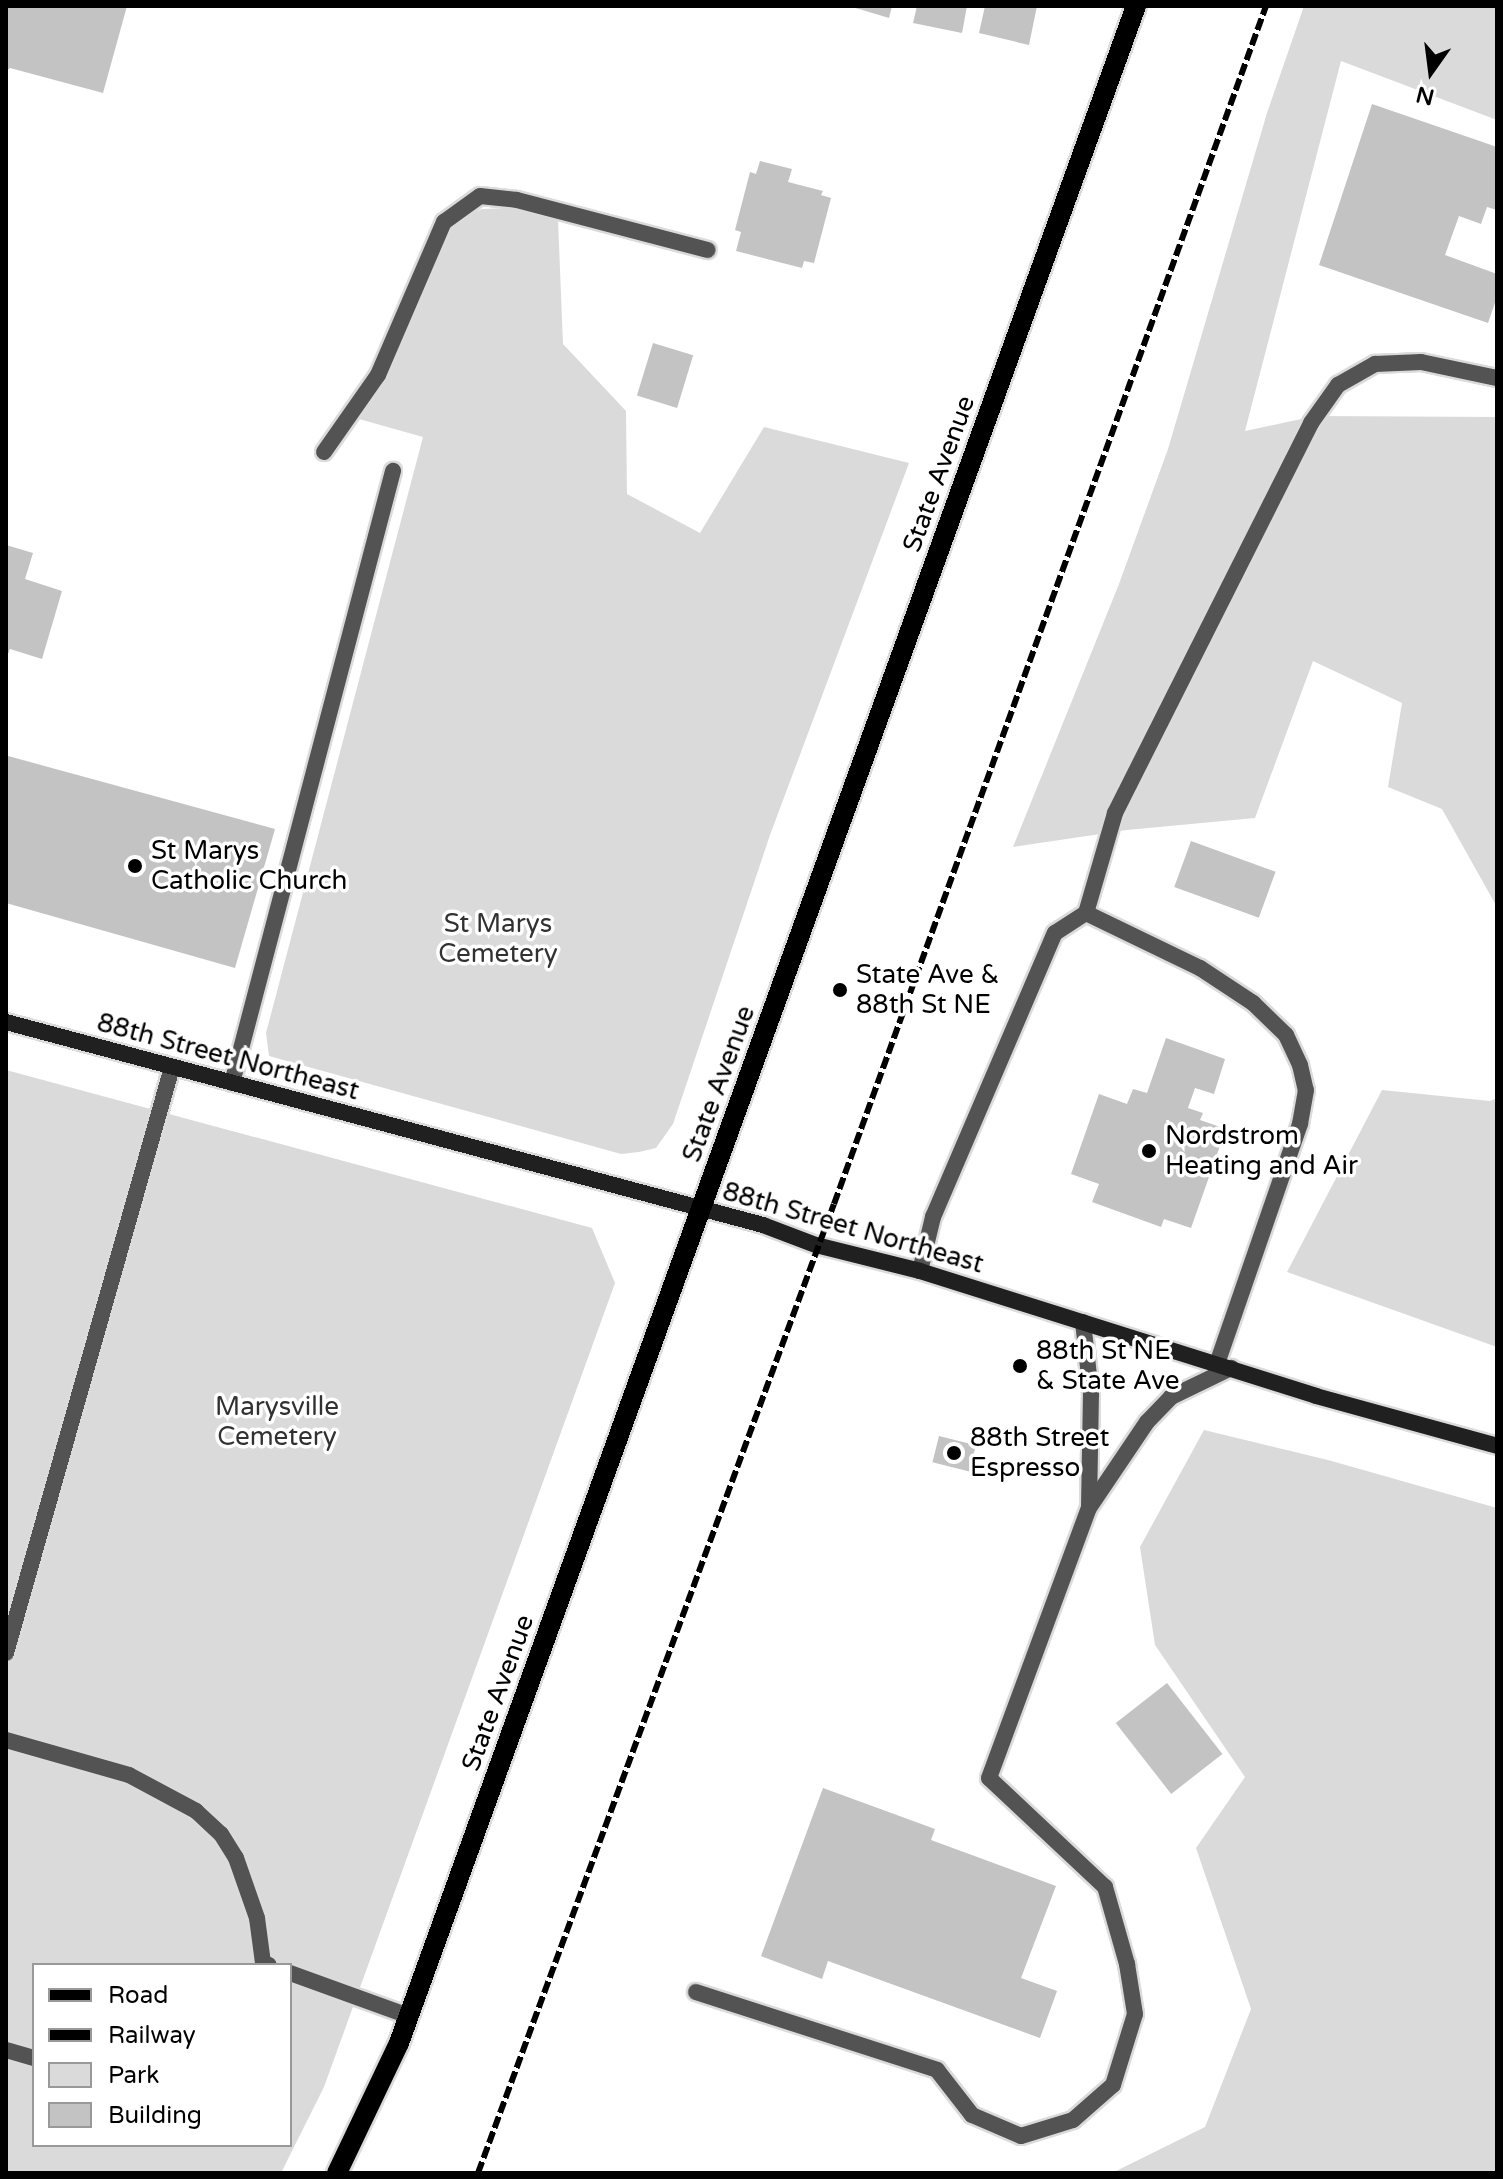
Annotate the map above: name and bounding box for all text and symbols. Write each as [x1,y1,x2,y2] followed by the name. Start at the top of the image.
[1391,32,1471,112] north arrow
[1413,81,1437,110] text: N
[896,392,982,556] street label: State Avenue
[151,835,347,896] place label: St Marys Catholic Church
[126,857,144,875] marker: St Marys Catholic Church
[438,908,558,970] park label: St Marys Cemetery
[856,959,999,1020] place label: State Ave & 88th St NE
[831,981,849,999] marker: State Ave & 88th St NE
[676,1002,762,1166] street label: State Avenue
[94,1007,362,1107] street label: 88th Street Northeast
[1165,1120,1358,1182] place label: Nordstrom Heating and Air
[1140,1142,1158,1160] marker: Nordstrom Heating and Air
[719,1176,987,1280] street label: 88th Street Northeast
[1036,1335,1179,1396] place label: 88th St NE & State Ave
[1011,1357,1029,1375] marker: 88th St NE & State Ave
[215,1391,339,1452] park label: Marysville Cemetery
[970,1422,1109,1484] place label: 88th Street Espresso
[945,1444,963,1462] marker: 88th Street Espresso
[455,1611,541,1775] street label: State Avenue
[32,1963,292,2147] legend
[108,1981,168,2010] text: Road
[108,2021,196,2050] text: Railway
[108,2061,159,2090] text: Park
[108,2101,202,2130] text: Building

